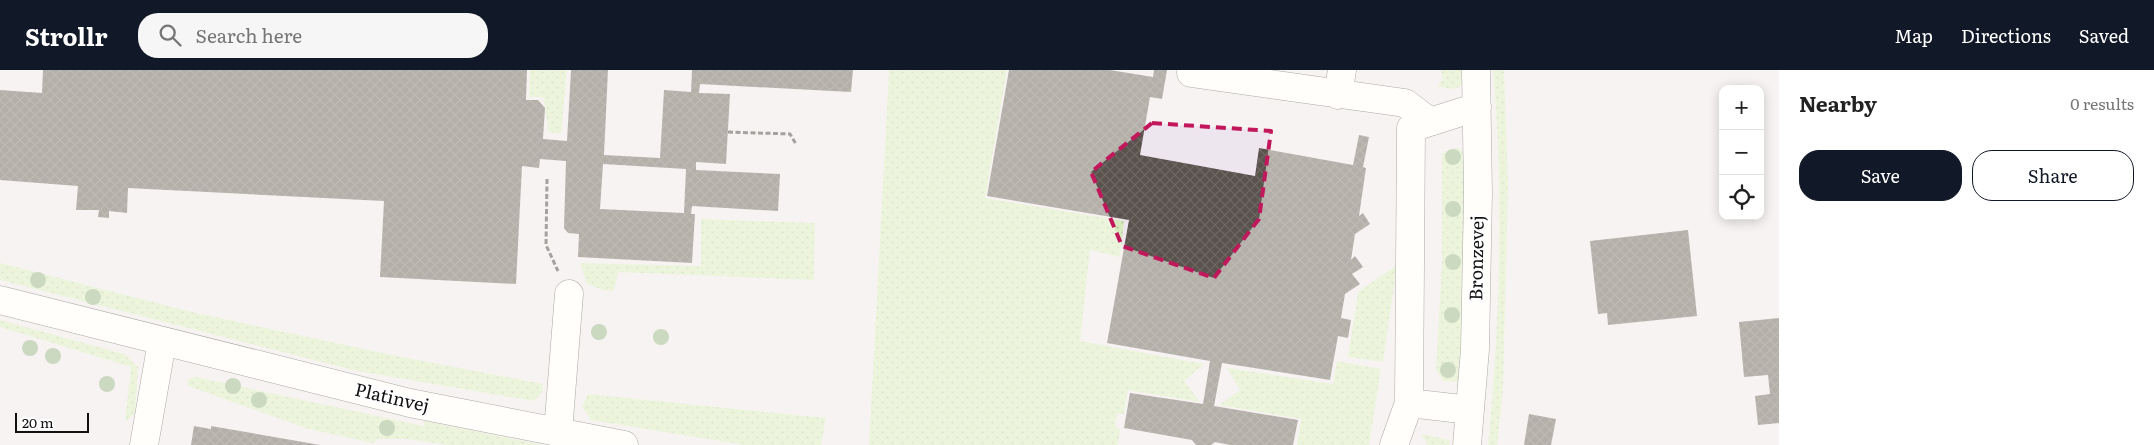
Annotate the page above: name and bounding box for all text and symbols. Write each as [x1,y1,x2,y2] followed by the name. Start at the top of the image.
[138,13,488,58] search box
[25,18,108,53] text: Strollr
[156,21,184,49] icon: search
[196,21,302,49] text: Search here
[1895,22,1933,49] text: Map
[1961,22,2051,49] text: Directions
[2079,22,2129,49] text: Saved
[1719,85,1764,220] map controls
[1719,85,1764,130] button: +
[1799,87,1877,118] text: Nearby
[2070,91,2134,115] text: 0 results
[1719,130,1764,175] button: −
[1799,150,1962,201] button: Save
[1972,150,2134,201] button: Share
[1719,175,1764,220] button: locate
[1461,215,1490,301] street label: Bronzevej
[352,375,432,418] street label: Platinvej
[15,410,89,433] scale bar
[22,412,54,432] text: 20 m

